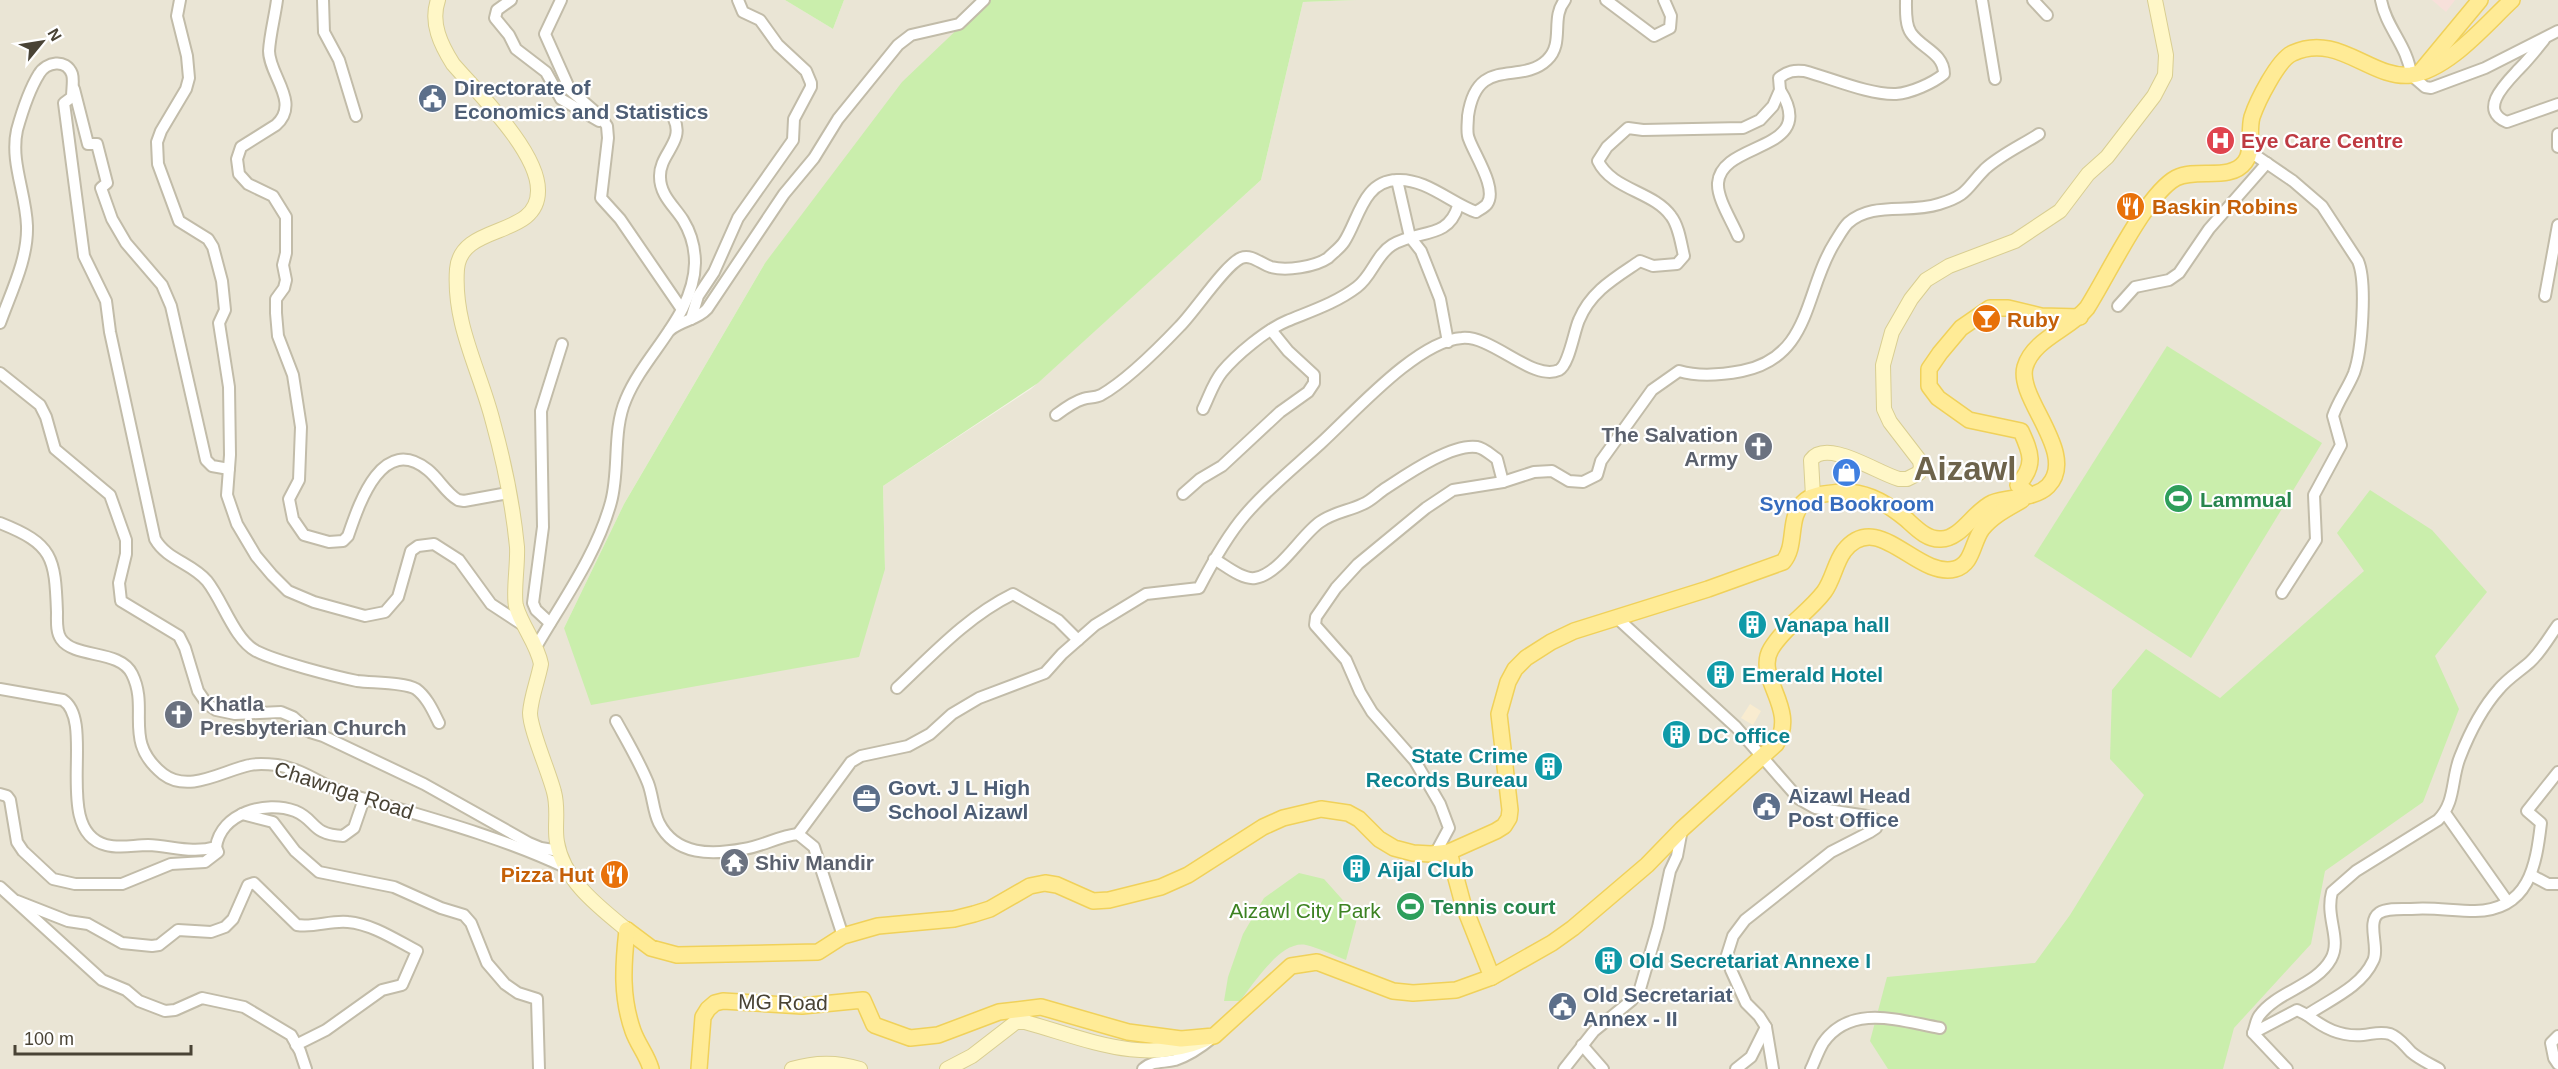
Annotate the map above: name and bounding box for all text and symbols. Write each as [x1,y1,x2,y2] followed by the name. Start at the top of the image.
[12,12,72,72] north arrow
[44,25,65,44] text: N
[454,76,708,123] place label: Directorate of Economics and Statistics
[417,83,449,115] public building icon: Directorate of Economics and Statistics
[2204,124,2236,156] hospital icon: Eye Care Centre
[2241,129,2403,152] place label: Eye Care Centre
[2115,190,2147,222] restaurant icon: Baskin Robins
[2152,195,2298,218] place label: Baskin Robins
[1970,303,2002,335] bar icon: Ruby
[2007,308,2060,331] place label: Ruby
[1601,423,1738,470] place label: The Salvation Army
[1743,430,1775,462] church icon: The Salvation Army
[1914,450,2016,487] district label: Aizawl
[1831,456,1863,488] shop icon: Synod Bookroom
[2163,483,2195,515] sports icon: Lammual
[2200,488,2292,511] place label: Lammual
[1759,492,1935,515] place label: Synod Bookroom
[1737,608,1769,640] building icon: Vanapa hall
[1774,613,1890,636] place label: Vanapa hall
[1705,658,1737,690] building icon: Emerald Hotel
[1742,663,1883,686] place label: Emerald Hotel
[200,692,407,739] place label: Khatla Presbyterian Church
[163,699,195,731] church icon: Khatla Presbyterian Church
[1661,719,1693,751] building icon: DC office
[1698,724,1790,747] place label: DC office
[1366,744,1528,791] place label: State Crime Records Bureau
[1533,751,1565,783] building icon: State Crime Records Bureau
[272,757,416,823] street label: Chawnga Road
[888,776,1030,823] place label: Govt. J L High School Aizawl
[851,783,883,815] office icon: Govt. J L High School Aizawl
[1788,784,1911,831] place label: Aizawl Head Post Office
[1751,791,1783,823] public building icon: Aizawl Head Post Office
[718,846,750,878] temple icon: Shiv Mandir
[755,851,874,874] place label: Shiv Mandir
[1340,853,1372,885] building icon: Aijal Club
[599,858,631,890] restaurant icon: Pizza Hut
[1377,858,1474,881] place label: Aijal Club
[501,863,594,886] place label: Pizza Hut
[1394,890,1426,922] sports icon: Tennis court
[1431,895,1555,918] place label: Tennis court
[1229,899,1381,922] park label: Aizawl City Park
[1592,944,1624,976] building icon: Old Secretariat Annexe I
[1629,949,1871,972] place label: Old Secretariat Annexe I
[1583,983,1732,1030] place label: Old Secretariat Annex - II
[738,990,828,1014] street label: MG Road
[1546,990,1578,1022] public building icon: Old Secretariat Annex - II
[15,1018,190,1056] scale bar
[24,1029,74,1049] text: 100 m

